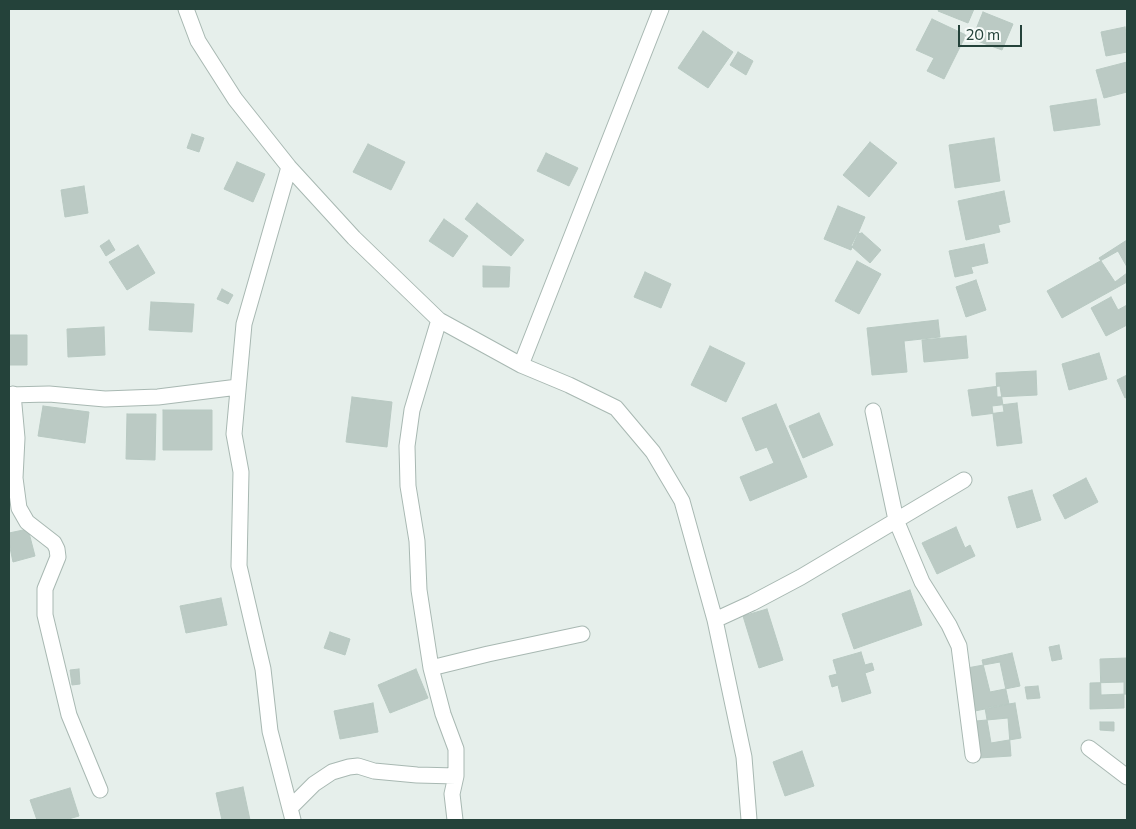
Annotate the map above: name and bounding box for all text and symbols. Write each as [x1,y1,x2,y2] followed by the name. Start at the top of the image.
[961,15,1025,47] scale bar
[966,25,1000,43] text: 20 m

